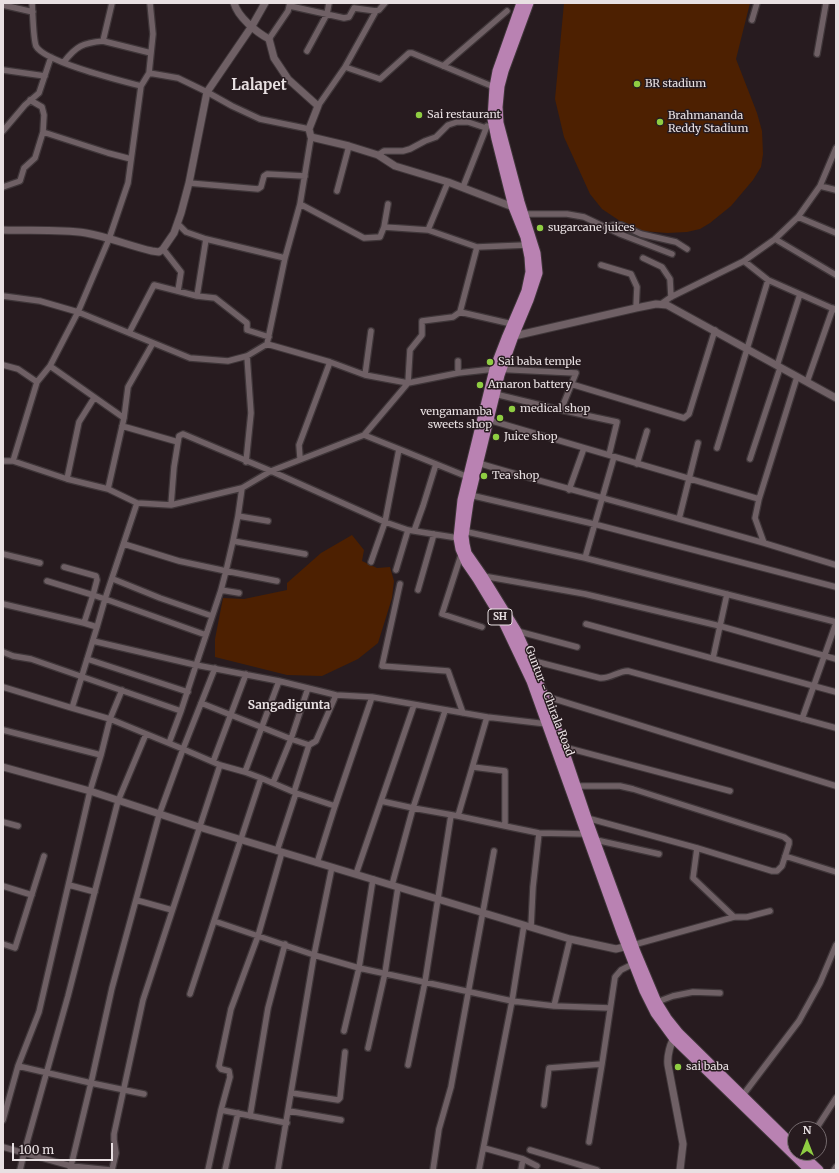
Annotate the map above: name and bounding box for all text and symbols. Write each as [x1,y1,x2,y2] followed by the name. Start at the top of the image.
[231,77,287,95] district label: Lalapet
[645,77,706,91] place label: BR stadium
[632,79,642,89] marker: BR stadium
[427,108,501,122] place label: Sai restaurant
[668,109,748,135] place label: Brahmananda Reddy Stadium
[414,110,424,120] marker: Sai restaurant
[655,117,665,127] marker: Brahmananda Reddy Stadium
[548,221,635,235] place label: sugarcane juices
[535,223,545,233] marker: sugarcane juices
[498,355,581,369] place label: Sai baba temple
[485,357,495,367] marker: Sai baba temple
[488,378,572,392] place label: Amaron battery
[475,380,485,390] marker: Amaron battery
[520,402,590,416] place label: medical shop
[507,404,517,414] marker: medical shop
[420,405,492,431] place label: vengamamba sweets shop
[495,413,505,423] marker: vengamamba sweets shop
[504,430,558,444] place label: Juice shop
[491,432,501,442] marker: Juice shop
[492,469,539,483] place label: Tea shop
[479,471,489,481] marker: Tea shop
[488,609,512,625] road number: SH
[522,644,576,758] street label: Guntur - Chirala Road
[248,699,330,713] district label: Sangadigunta
[686,1060,729,1074] place label: sai baba
[673,1062,683,1072] marker: sai baba
[787,1121,827,1161] north arrow
[803,1123,811,1137] text: N
[14,1135,115,1161] scale bar
[19,1142,54,1157] text: 100 m

